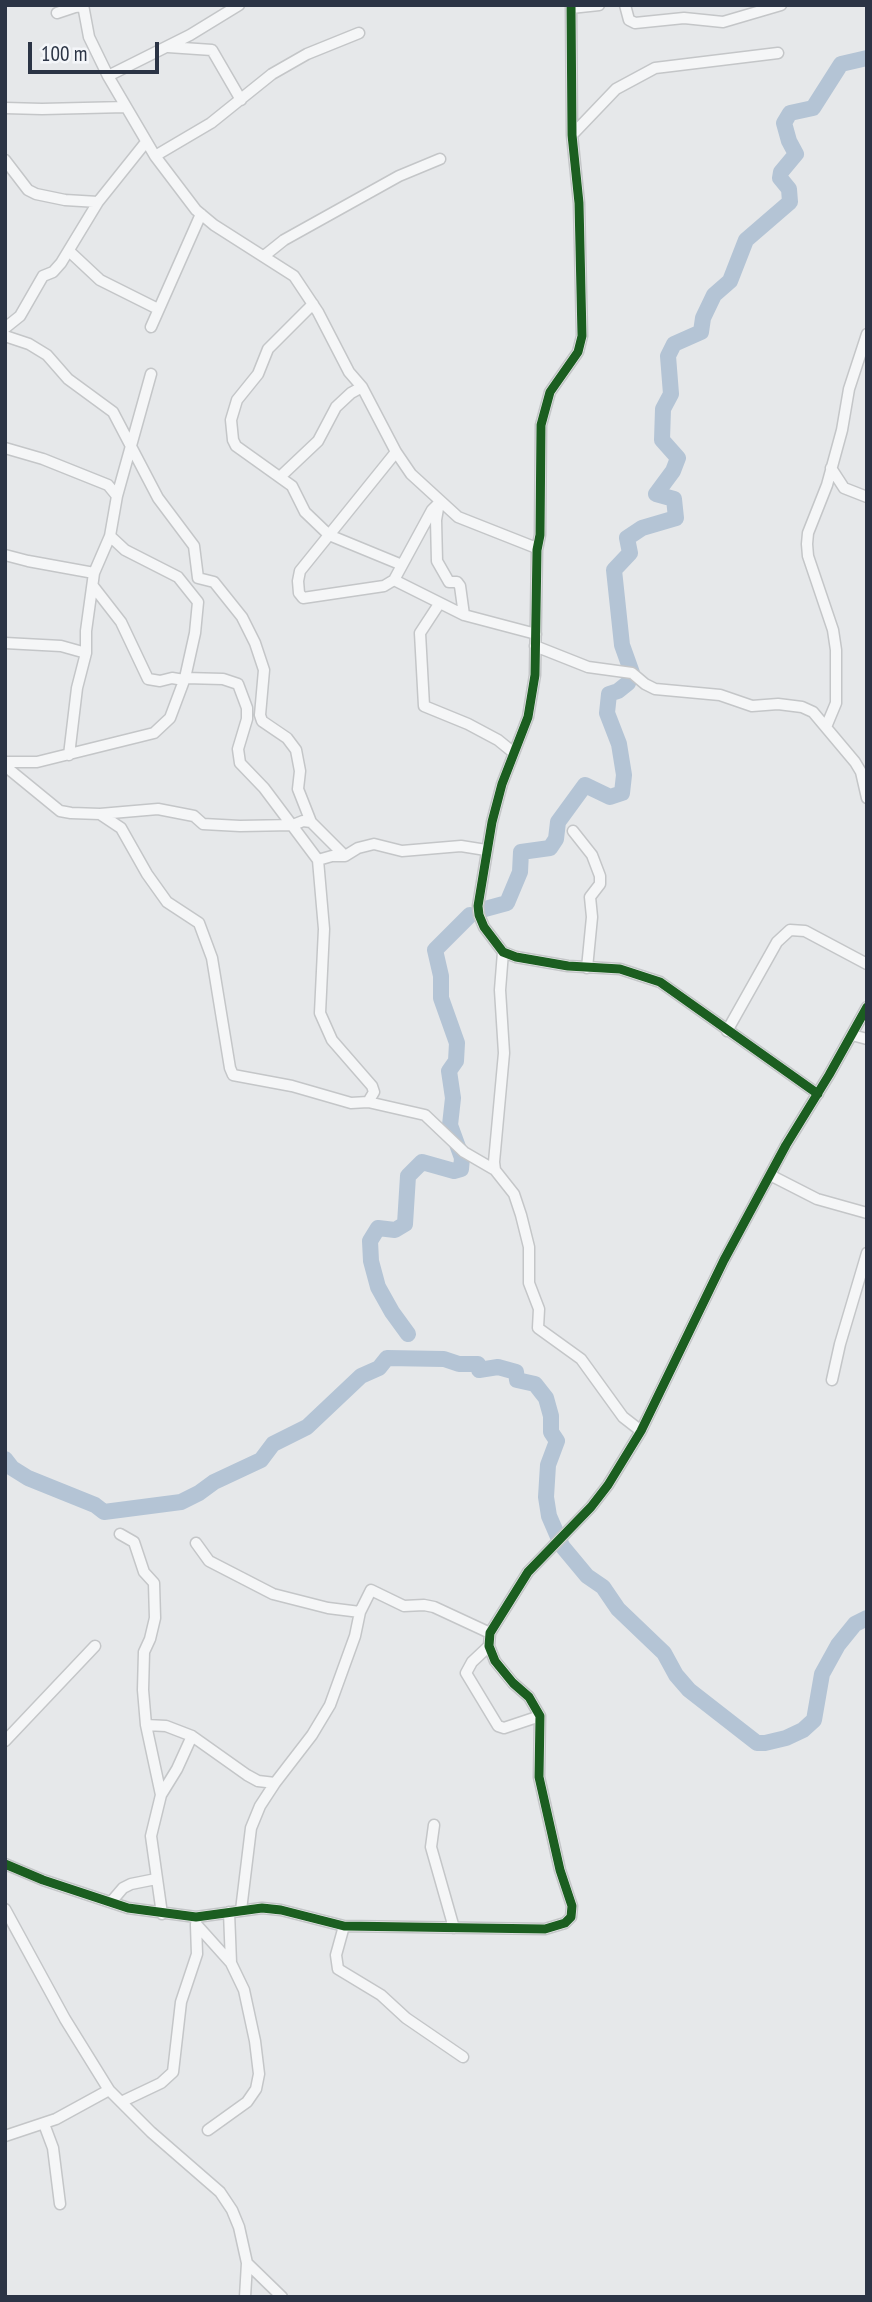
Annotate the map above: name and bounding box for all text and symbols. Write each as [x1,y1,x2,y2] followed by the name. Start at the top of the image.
[32,28,163,72] scale bar
[41,40,87,67] text: 100 m

